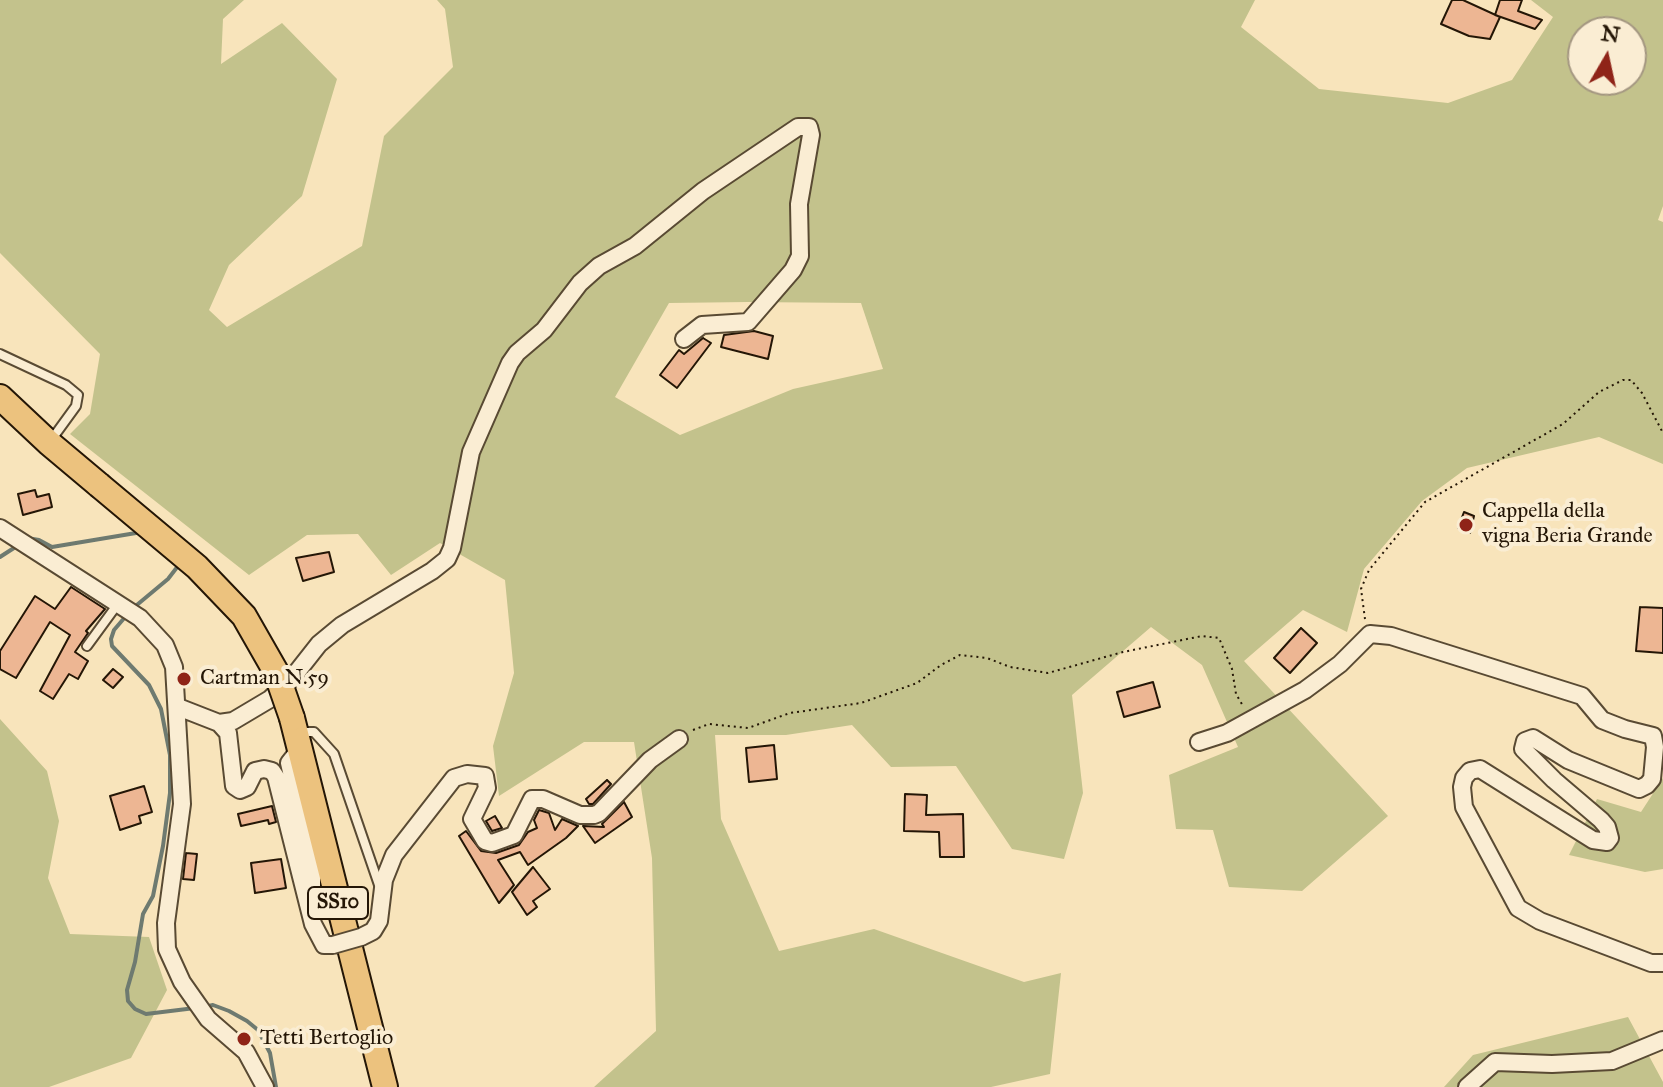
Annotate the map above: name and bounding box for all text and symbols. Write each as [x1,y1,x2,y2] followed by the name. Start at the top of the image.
[1567,16,1647,96] north arrow
[1599,19,1622,49] text: N
[1482,499,1653,550] place label: Cappella della vigna Beria Grande
[1457,516,1475,534] marker: Cappella della vigna Beria Grande
[200,666,329,692] place label: Cartman N.59
[175,670,193,688] marker: Cartman N.59
[308,887,368,919] road number: SS10
[260,1026,393,1052] place label: Tetti Bertoglio
[235,1030,253,1048] marker: Tetti Bertoglio

